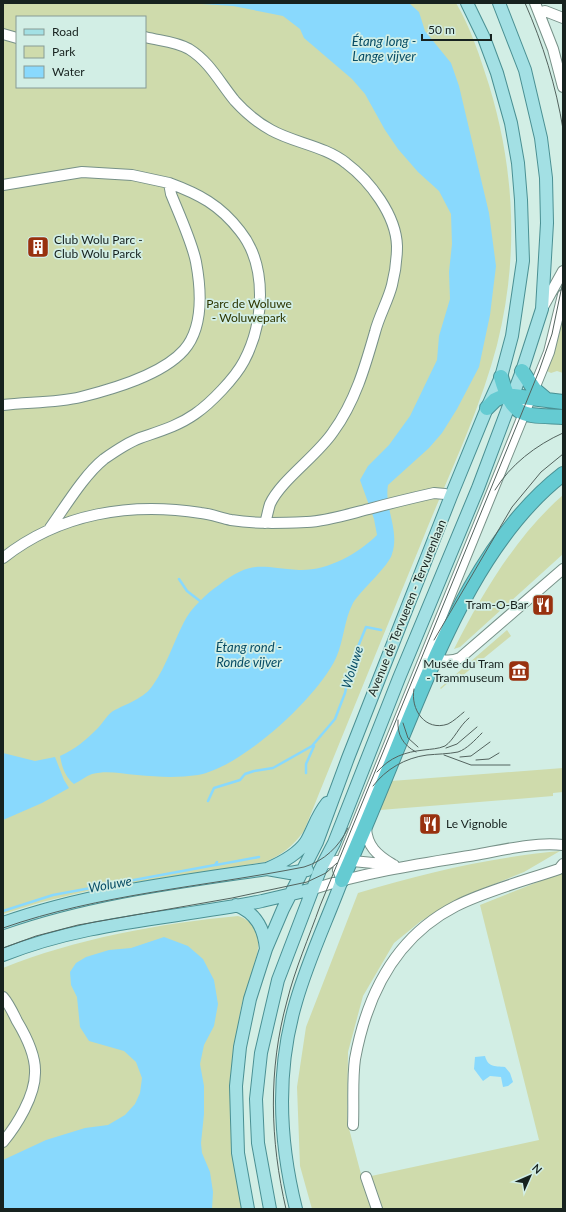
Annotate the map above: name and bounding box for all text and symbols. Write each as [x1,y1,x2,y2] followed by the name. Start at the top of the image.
[16,16,146,88] legend
[422,16,491,42] scale bar
[428,22,455,37] text: 50 m
[52,24,79,39] text: Road
[352,33,416,64] water label: Étang long - Lange vijver
[52,44,76,59] text: Park
[52,64,85,79] text: Water
[54,232,143,261] place label: Club Wolu Parc - Club Wolu Parck
[25,234,51,260] building icon: Club Wolu Parc - Club Wolu Parck
[206,296,292,325] park label: Parc de Woluwe - Woluwepark
[364,517,449,698] street label: Avenue de Tervueren - Tervurenlaan
[530,592,556,618] restaurant icon: Tram-O-Bar
[466,597,529,612] place label: Tram-O-Bar
[216,639,282,670] water label: Étang rond - Ronde vijver
[338,644,366,690] water label: Woluwe
[423,656,504,685] place label: Musée du Tram - Trammuseum
[506,658,532,684] museum icon: Musée du Tram - Trammuseum
[417,811,443,837] restaurant icon: Le Vignoble
[446,816,507,831] place label: Le Vignoble
[87,872,133,896] water label: Woluwe
[510,1156,550,1196] north arrow
[530,1161,545,1176] text: N

